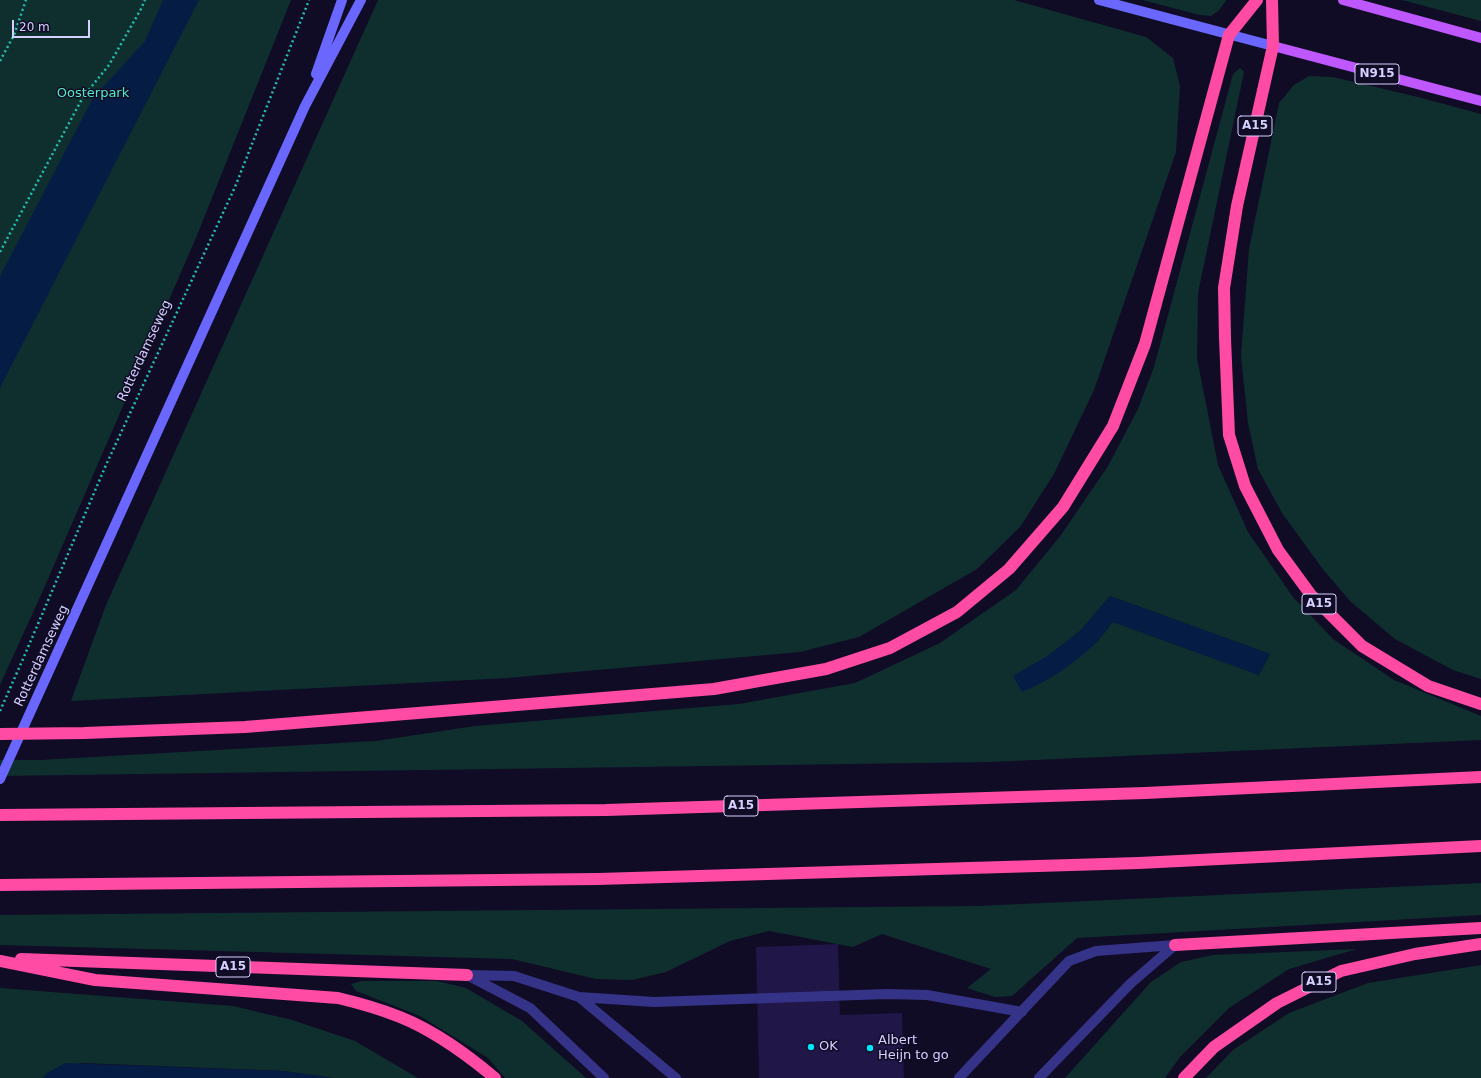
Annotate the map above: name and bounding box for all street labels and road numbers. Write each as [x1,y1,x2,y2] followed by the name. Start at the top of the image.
[1355,64,1399,84] road number: N915
[1238,116,1272,136] road number: A15
[115,298,175,404] street label: Rotterdamseweg
[1302,594,1336,614] road number: A15
[12,603,72,709] street label: Rotterdamseweg
[724,796,758,816] road number: A15
[216,957,250,977] road number: A15
[1302,972,1336,992] road number: A15

